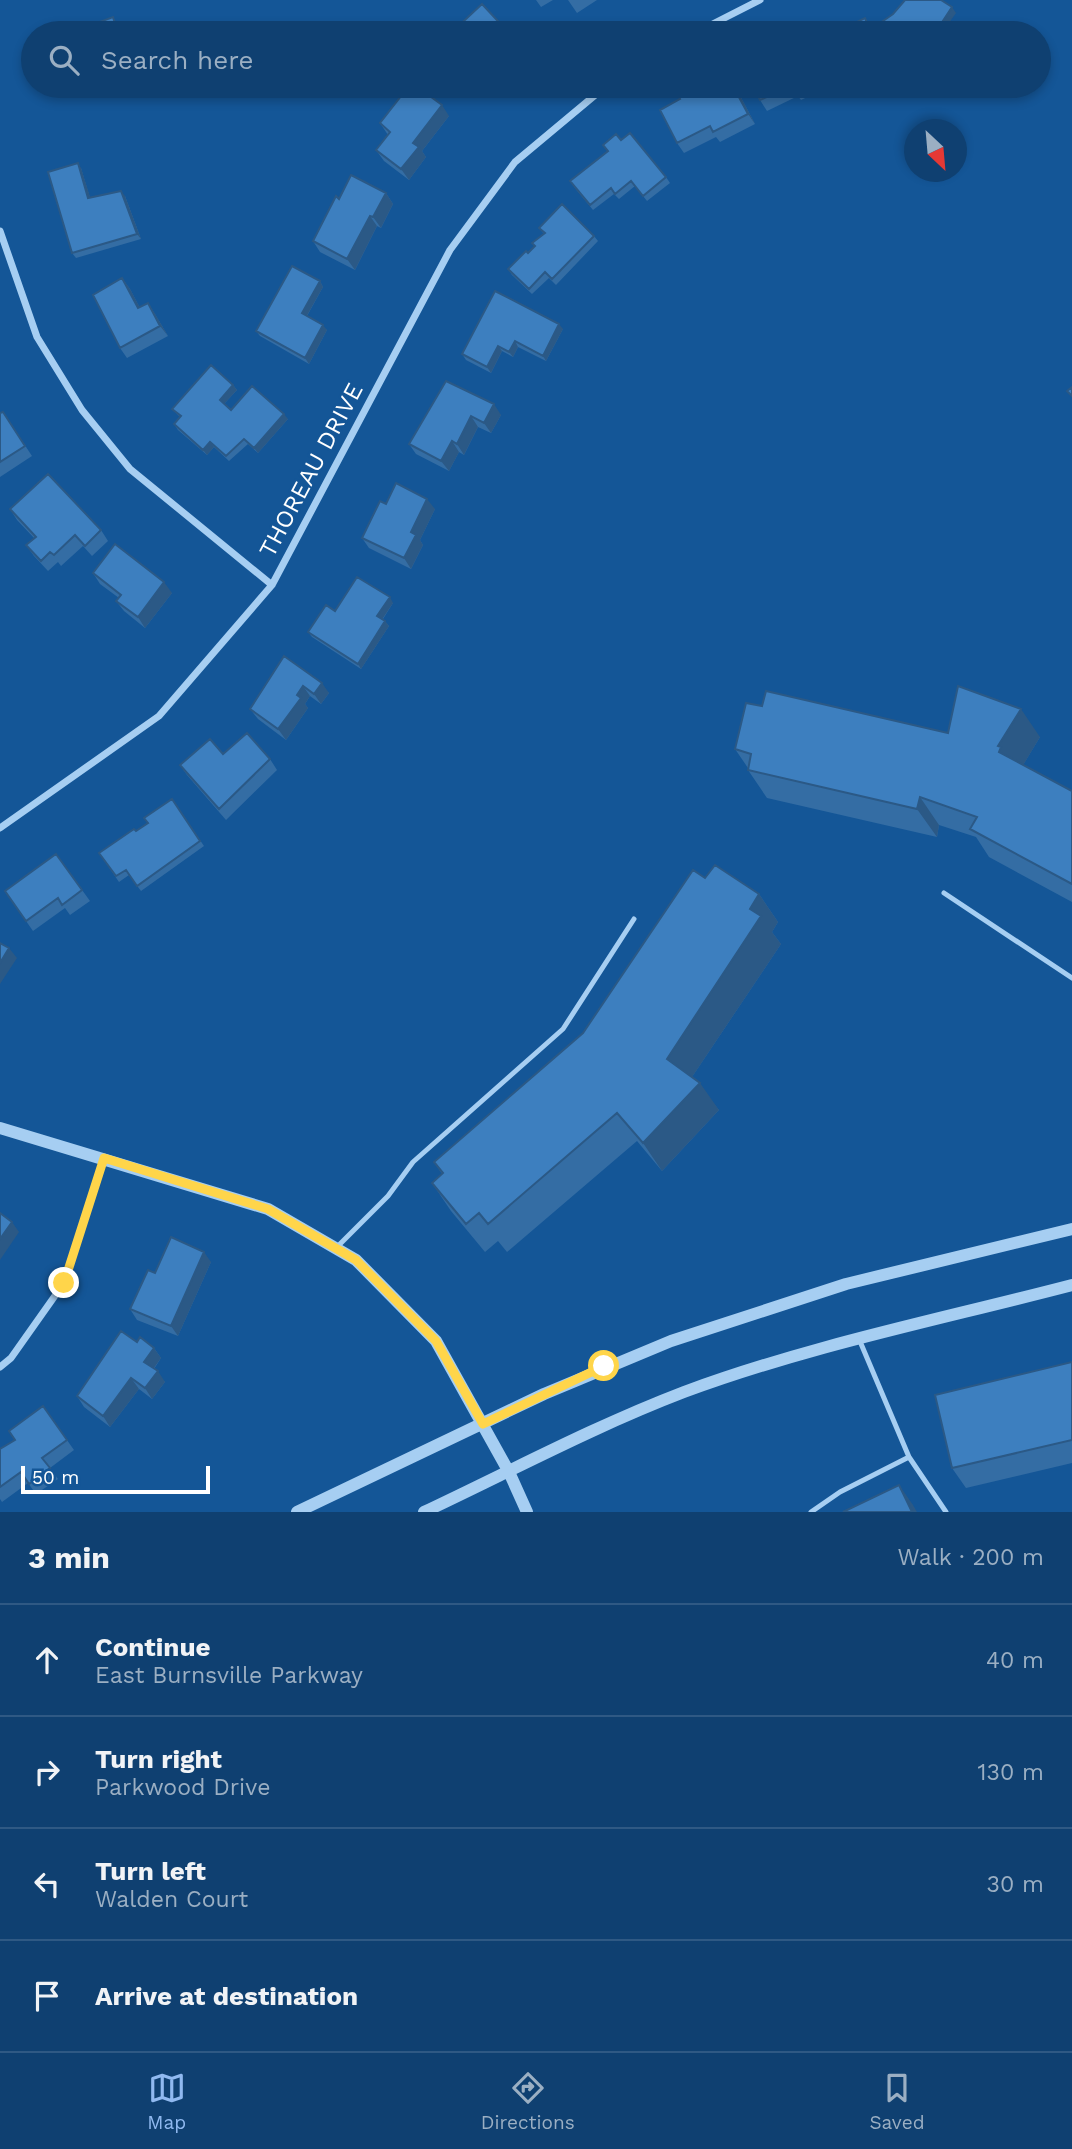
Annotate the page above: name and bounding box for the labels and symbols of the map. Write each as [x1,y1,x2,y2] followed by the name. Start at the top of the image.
[904,119,967,182] north arrow
[253,378,369,562] street label: THOREAU DRIVE
[48,1267,79,1298] route end
[588,1350,619,1381] route start
[21,1463,210,1495] scale bar

